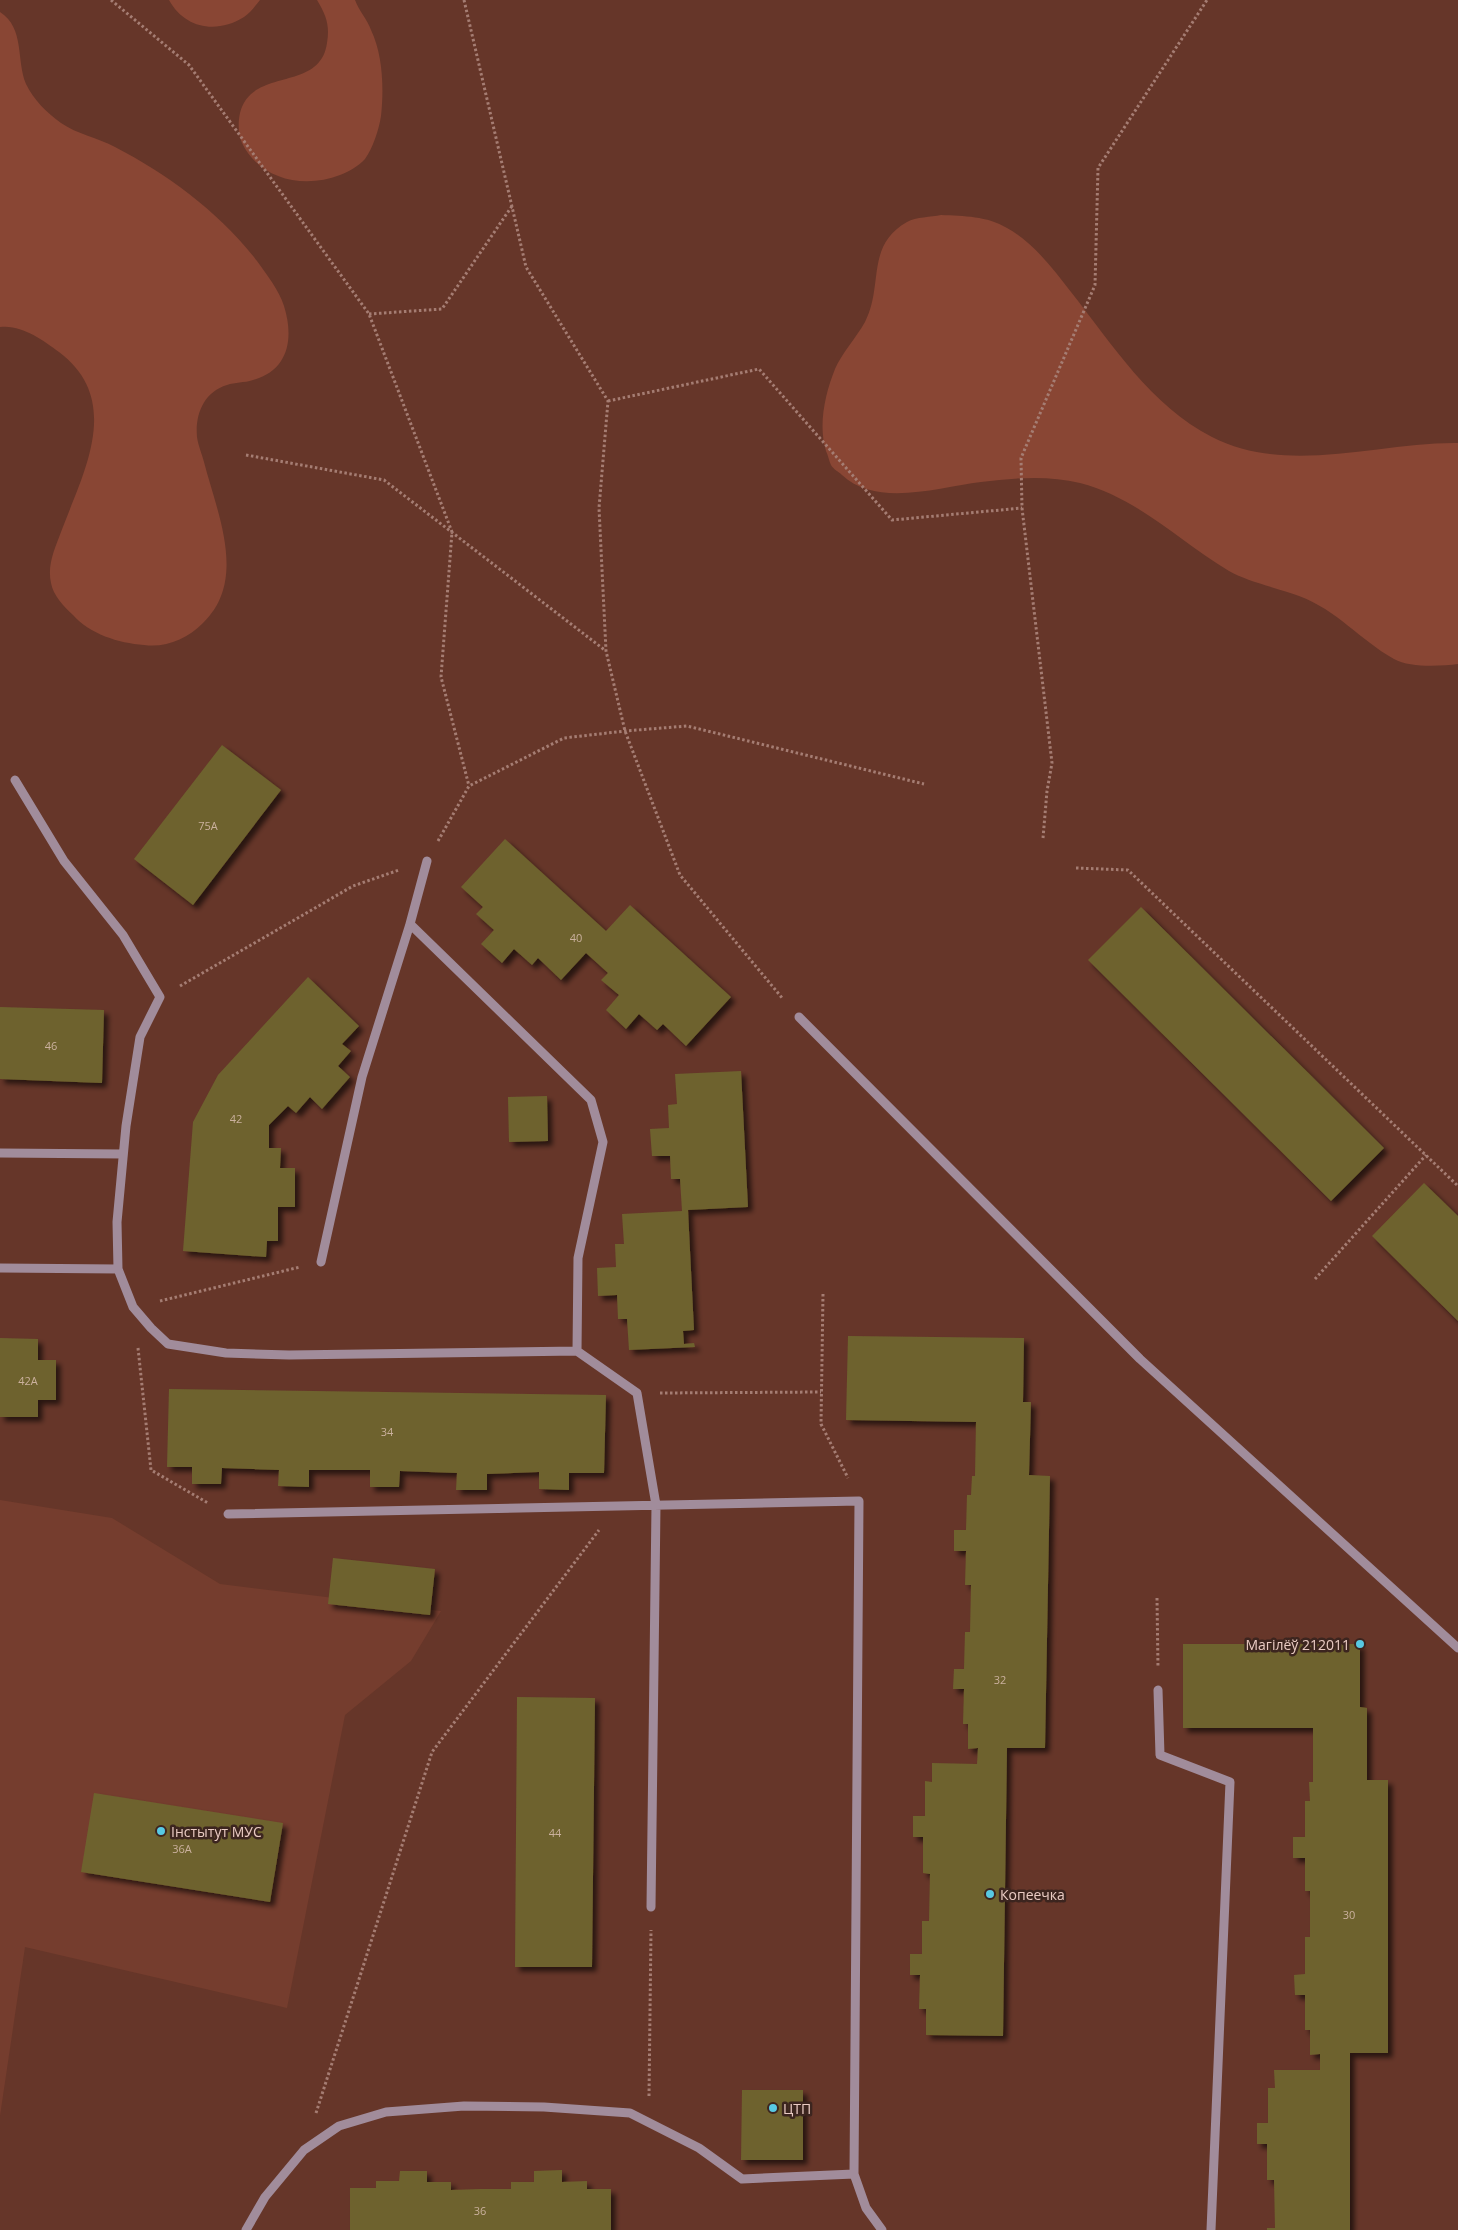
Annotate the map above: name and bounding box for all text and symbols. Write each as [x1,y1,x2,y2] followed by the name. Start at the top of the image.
[198,818,218,833] house number: 75А
[570,930,582,945] house number: 40
[45,1038,57,1053] house number: 46
[230,1111,242,1126] house number: 42
[18,1373,38,1388] house number: 42А
[381,1424,394,1439] house number: 34
[1246,1635,1350,1654] place label: Магілёў 212011
[1354,1638,1366,1650] marker: Магілёў 212011
[994,1672,1006,1687] house number: 32
[171,1822,262,1841] place label: Інстытут МУС
[155,1825,167,1837] marker: Інстытут МУС
[549,1825,562,1840] house number: 44
[172,1841,192,1856] house number: 36А
[1000,1885,1065,1904] place label: Копеечка
[984,1888,996,1900] marker: Копеечка
[1343,1907,1355,1922] house number: 30
[783,2099,811,2118] place label: ЦТП
[767,2102,779,2114] marker: ЦТП
[474,2203,486,2218] house number: 36

